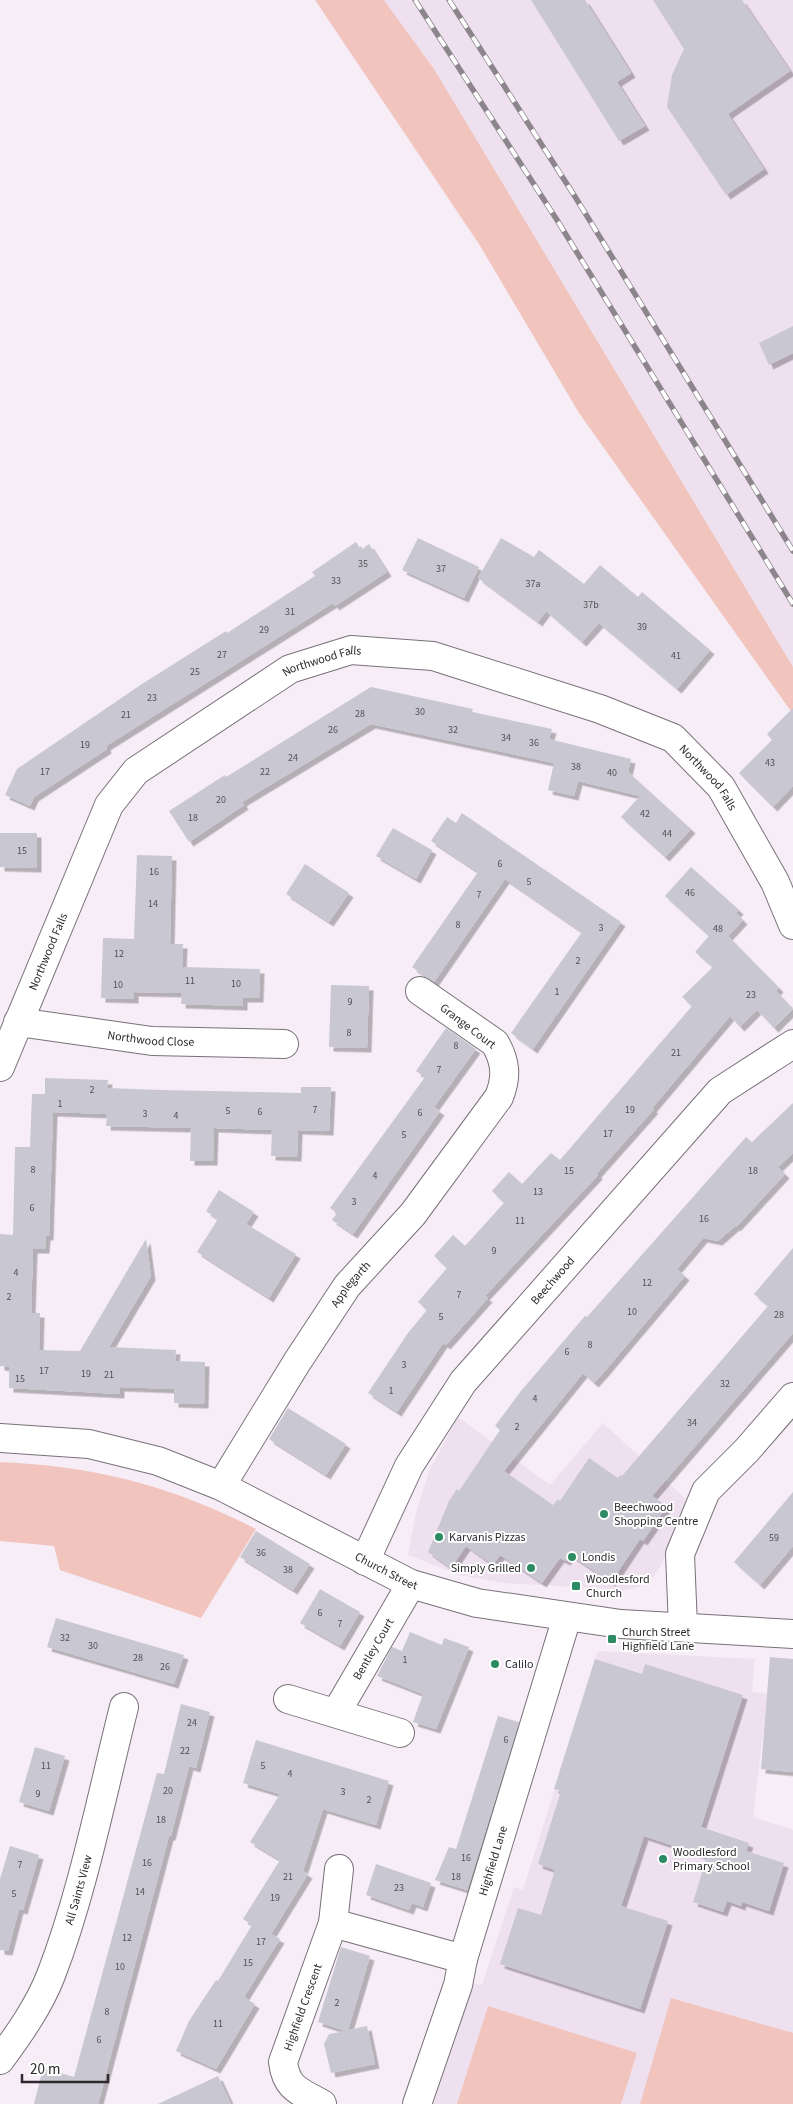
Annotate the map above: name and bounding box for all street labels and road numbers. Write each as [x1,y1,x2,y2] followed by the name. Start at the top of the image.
[279,642,362,681] street label: Northwood Falls
[675,741,741,814] street label: Northwood Falls
[25,910,72,993] street label: Northwood Falls
[436,1000,499,1053] street label: Grange Court
[106,1027,194,1051] street label: Northwood Close
[527,1253,579,1309] street label: Beechwood
[327,1258,375,1311] street label: Applegarth
[352,1548,419,1594] street label: Church Street
[349,1615,398,1683] street label: Bentley Court
[475,1824,512,1898] street label: Highfield Lane
[61,1853,97,1927] street label: All Saints View
[280,1961,327,2053] street label: Highfield Crescent

